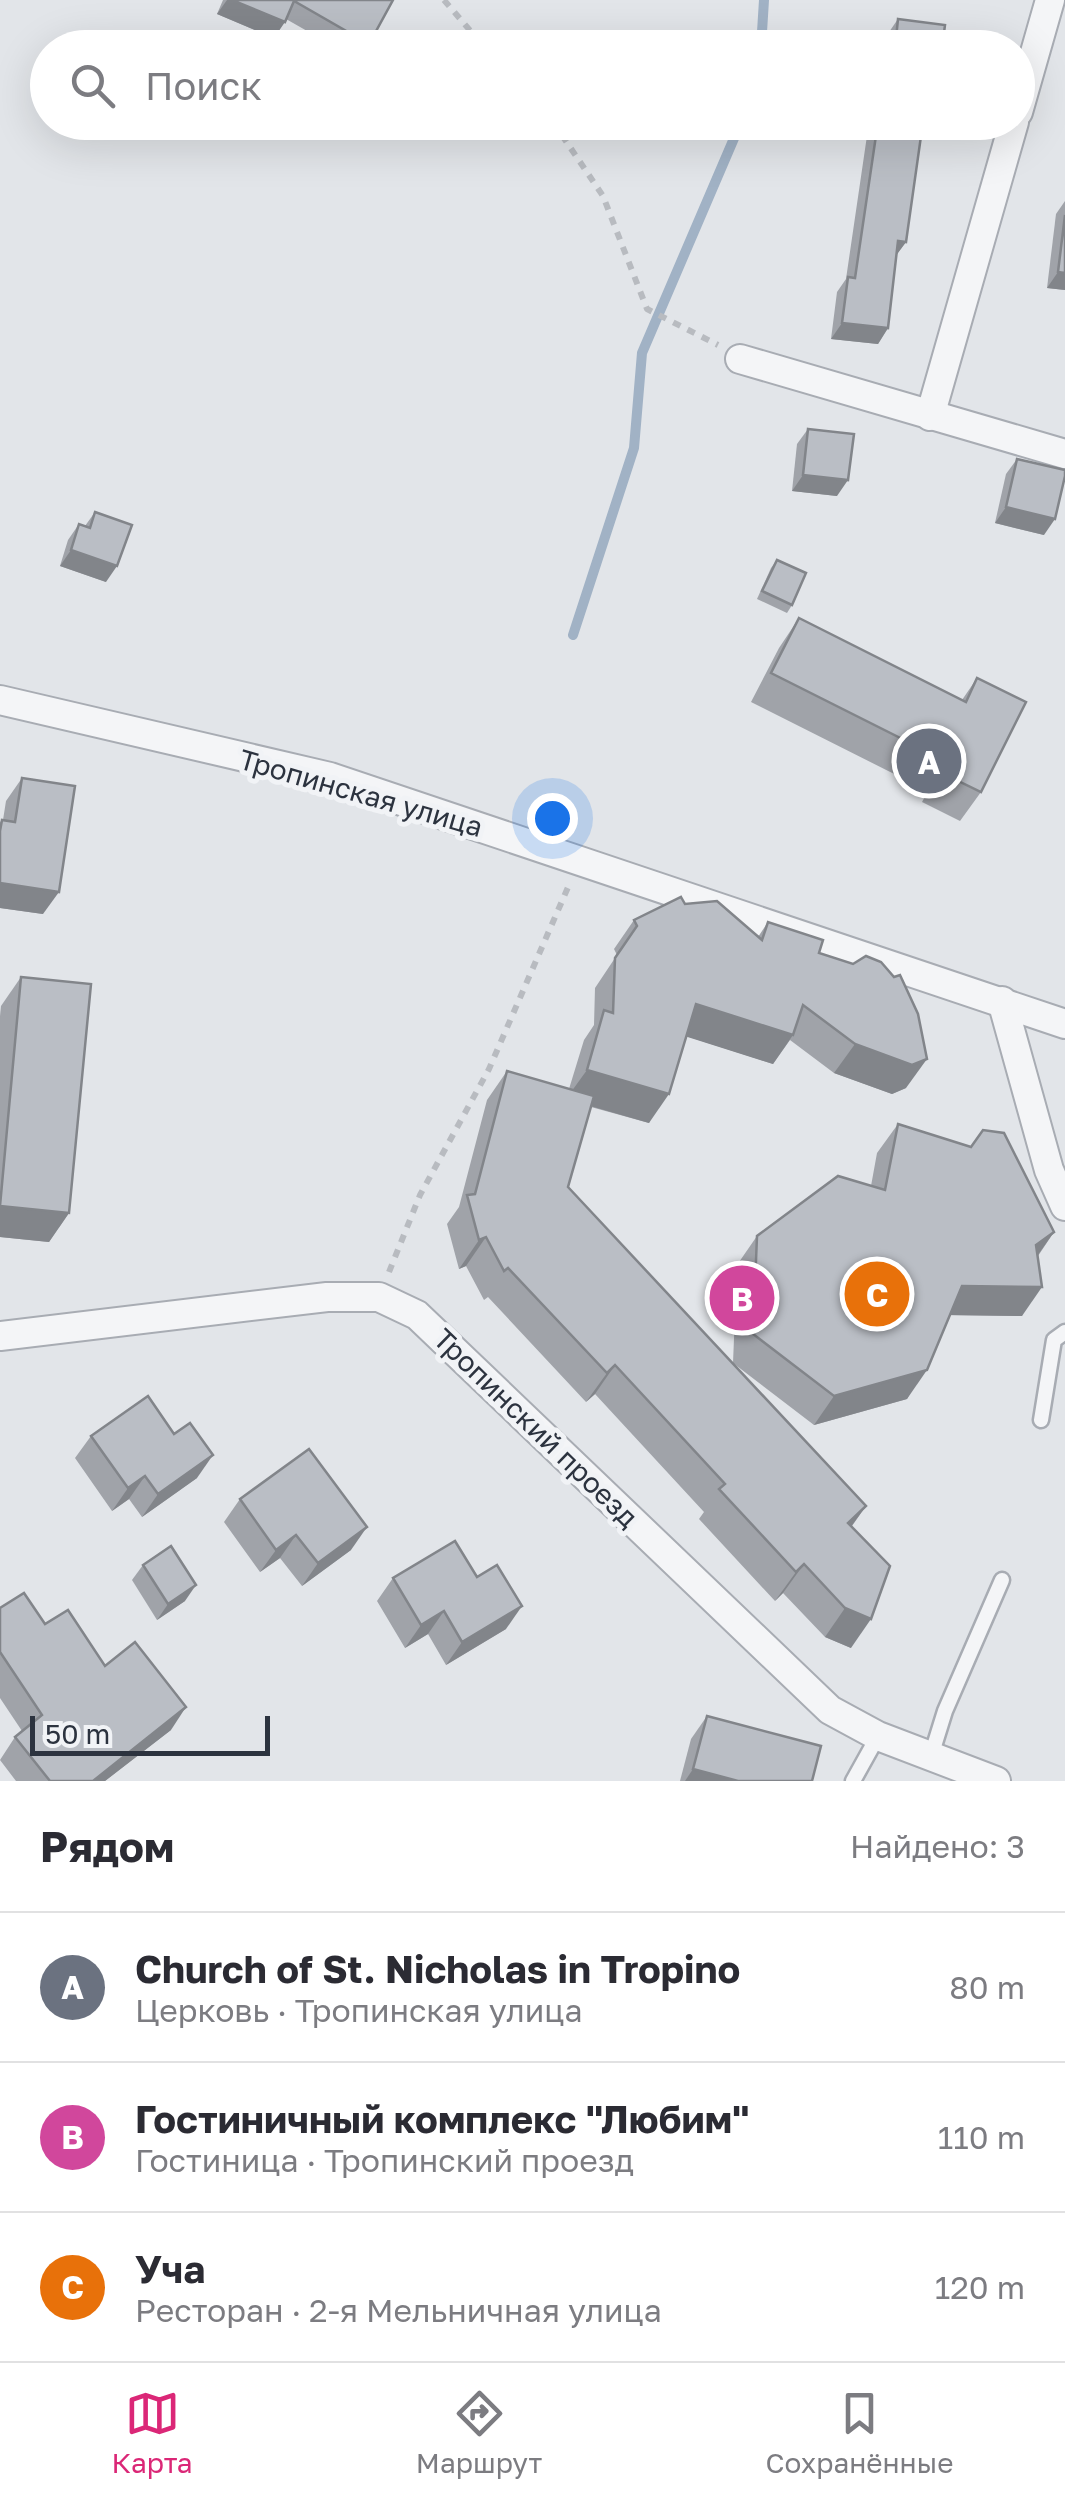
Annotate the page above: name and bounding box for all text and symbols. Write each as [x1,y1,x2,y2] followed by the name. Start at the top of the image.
[30,30,1035,140] search box
[65,58,120,113] icon: search
[145,63,262,108] text: Поиск
[896,724,962,798] pin: A
[236,742,487,843] street label: Тропинская улица
[527,793,578,844] your location
[844,1256,910,1332] pin: C
[710,1260,774,1336] pin: B
[427,1322,645,1534] street label: Тропинский проезд
[30,1711,270,1756] scale bar
[45,1717,110,1750] text: 50 m
[40,1821,174,1871] text: Рядом
[850,1827,1025,1865] text: Найдено: 3
[135,1946,740,1991] text: Church of St. Nicholas in Tropino
[61,1968,84,2006] text: A
[949,1968,1025,2006] text: 80 m
[135,1991,583,2029] text: Церковь · Тропинская улица
[135,2096,750,2141] text: Гостиничный комплекс "Любим"
[61,2118,84,2156] text: B
[938,2118,1025,2156] text: 110 m
[135,2141,634,2179] text: Гостиница · Тропинский проезд
[135,2246,205,2291] text: Уча
[61,2268,84,2306] text: C
[935,2268,1025,2306] text: 120 m
[135,2291,662,2329] text: Ресторан · 2-я Мельничная улица
[112,2386,193,2479] tab: Карта
[416,2386,542,2479] tab: Маршрут
[765,2386,953,2479] tab: Сохранённые

